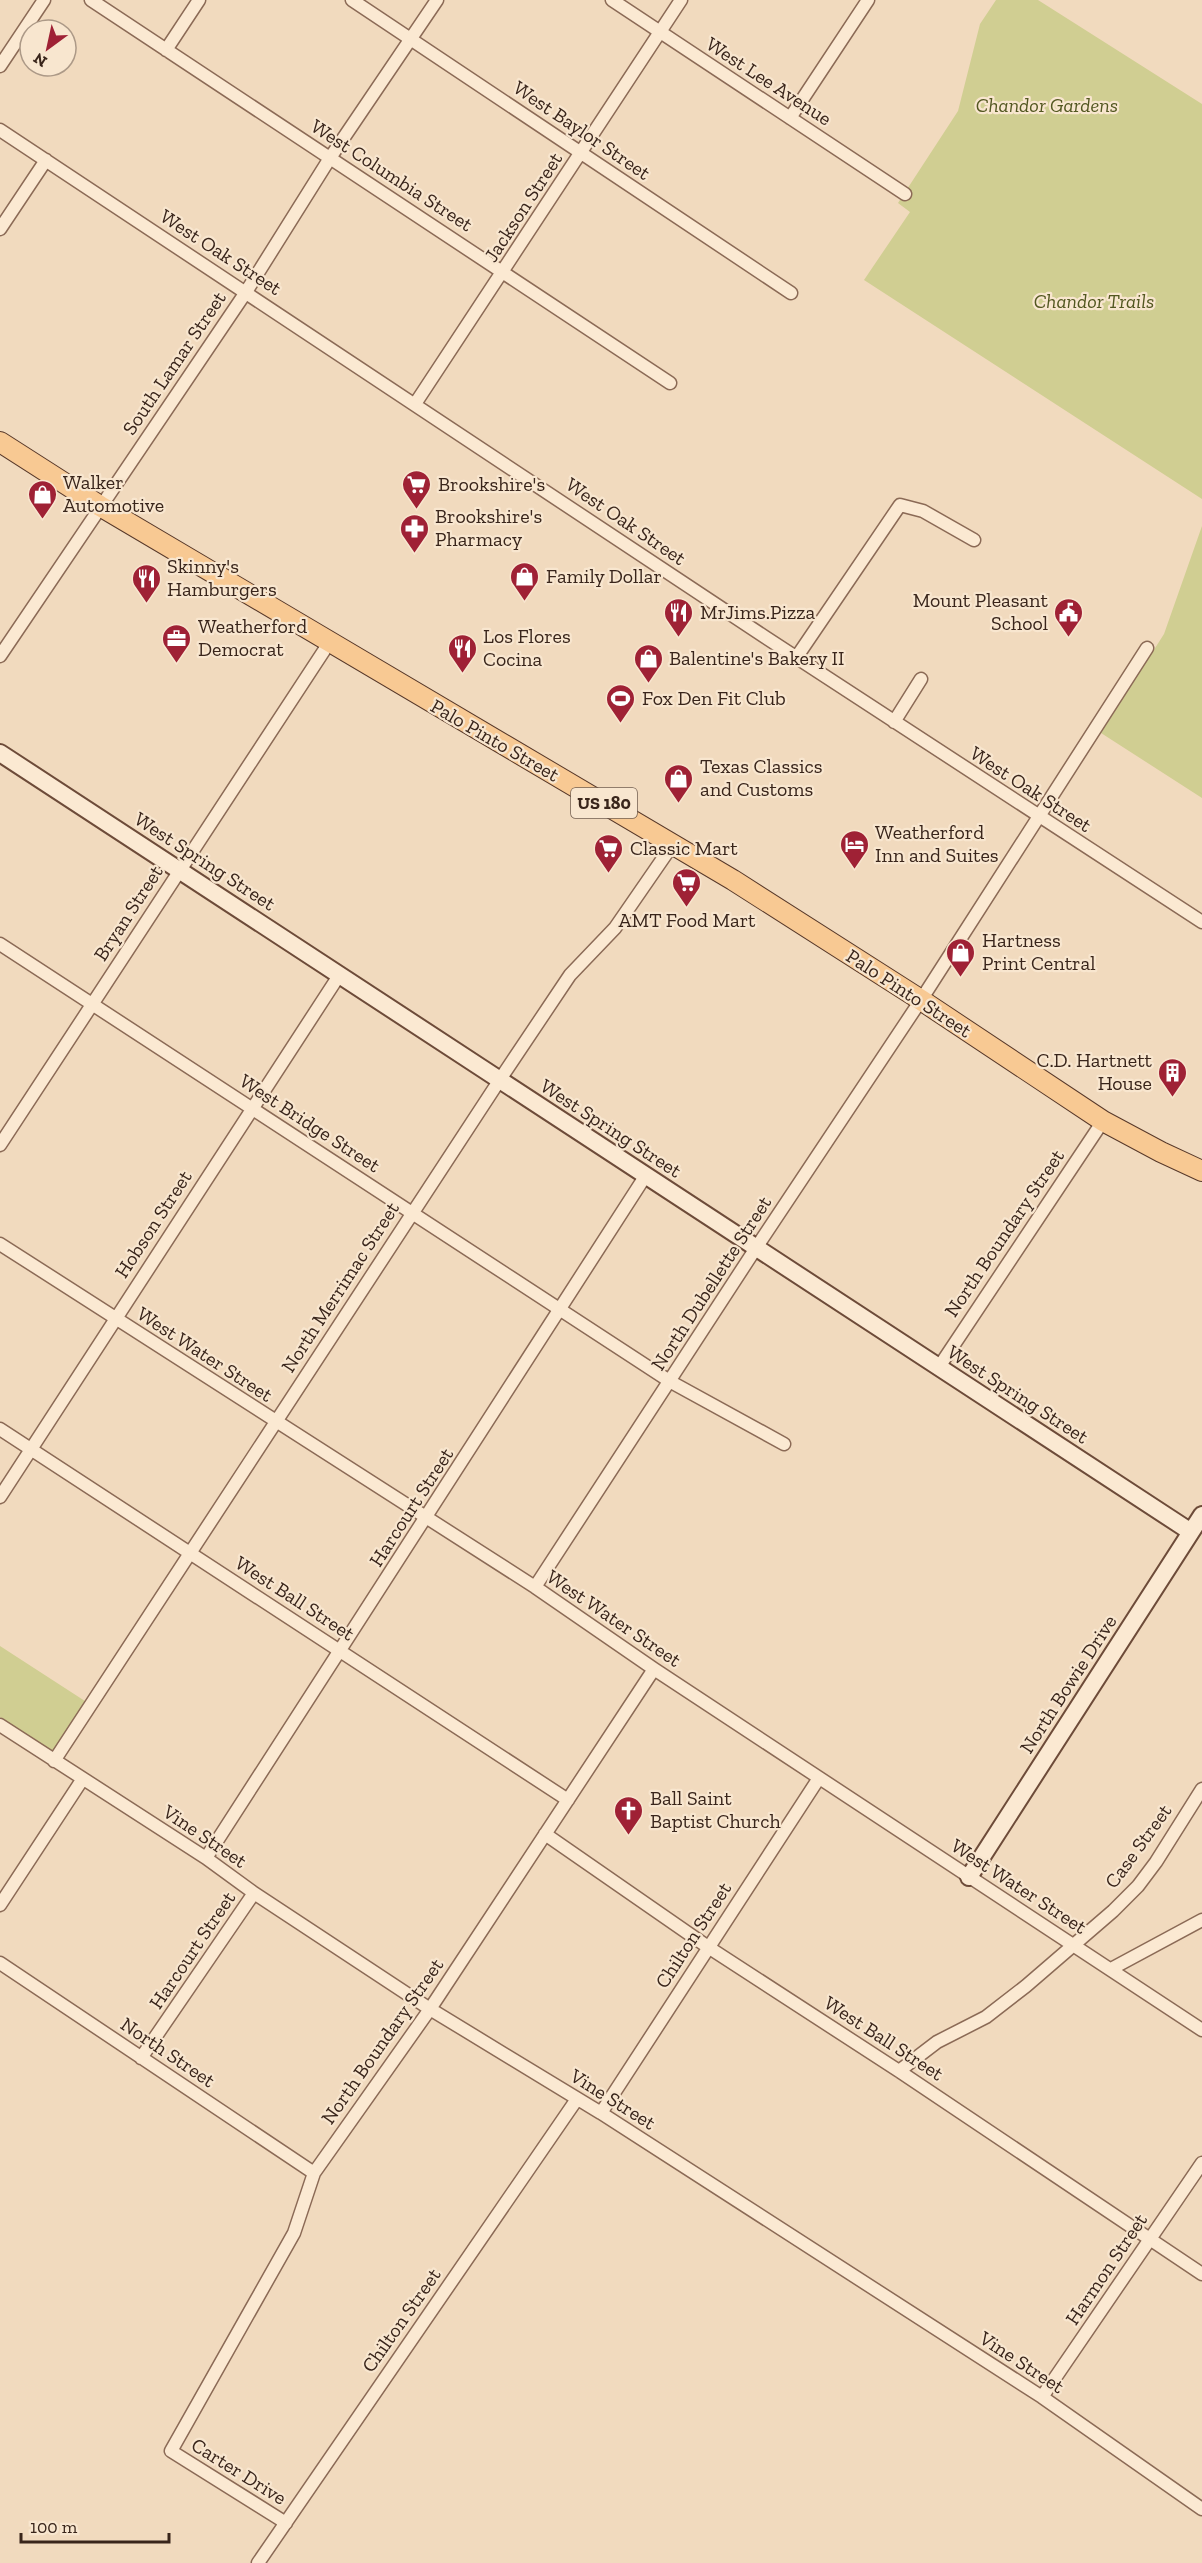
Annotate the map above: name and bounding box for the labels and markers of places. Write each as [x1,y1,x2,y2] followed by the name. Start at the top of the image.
[401,468,433,510] supermarket icon: Brookshire's
[63,470,164,517] place label: Walker Automotive
[438,472,545,496] place label: Brookshire's
[26,478,58,520] shop icon: Walker Automotive
[435,504,542,551] place label: Brookshire's Pharmacy
[398,512,430,554] pharmacy icon: Brookshire's Pharmacy
[167,554,277,601] place label: Skinny's Hamburgers
[509,560,541,602] shop icon: Family Dollar
[130,562,162,604] restaurant icon: Skinny's Hamburgers
[546,564,662,588] place label: Family Dollar
[913,588,1049,635] place label: Mount Pleasant School
[663,596,695,638] restaurant icon: MrJims.Pizza
[1053,596,1085,638] public building icon: Mount Pleasant School
[700,600,816,624] place label: MrJims.Pizza
[198,614,307,661] place label: Weatherford Democrat
[161,622,193,664] office icon: Weatherford Democrat
[483,624,571,671] place label: Los Flores Cocina
[446,632,478,674] restaurant icon: Los Flores Cocina
[632,642,664,684] shop icon: Balentine's Bakery II
[669,646,844,670] place label: Balentine's Bakery II
[605,682,637,724] sports icon: Fox Den Fit Club
[642,686,786,710] place label: Fox Den Fit Club
[700,754,823,801] place label: Texas Classics and Customs
[663,762,695,804] shop icon: Texas Classics and Customs
[875,820,999,867] place label: Weatherford Inn and Suites
[838,828,870,870] hotel icon: Weatherford Inn and Suites
[593,832,625,874] supermarket icon: Classic Mart
[630,836,738,860] place label: Classic Mart
[671,866,703,908] supermarket icon: AMT Food Mart
[619,908,756,932] place label: AMT Food Mart
[982,928,1095,975] place label: Hartness Print Central
[945,936,977,978] shop icon: Hartness Print Central
[1036,1048,1153,1095] place label: C.D. Hartnett House
[1157,1056,1189,1098] building icon: C.D. Hartnett House
[650,1786,781,1833] place label: Ball Saint Baptist Church
[613,1794,645,1836] church icon: Ball Saint Baptist Church

